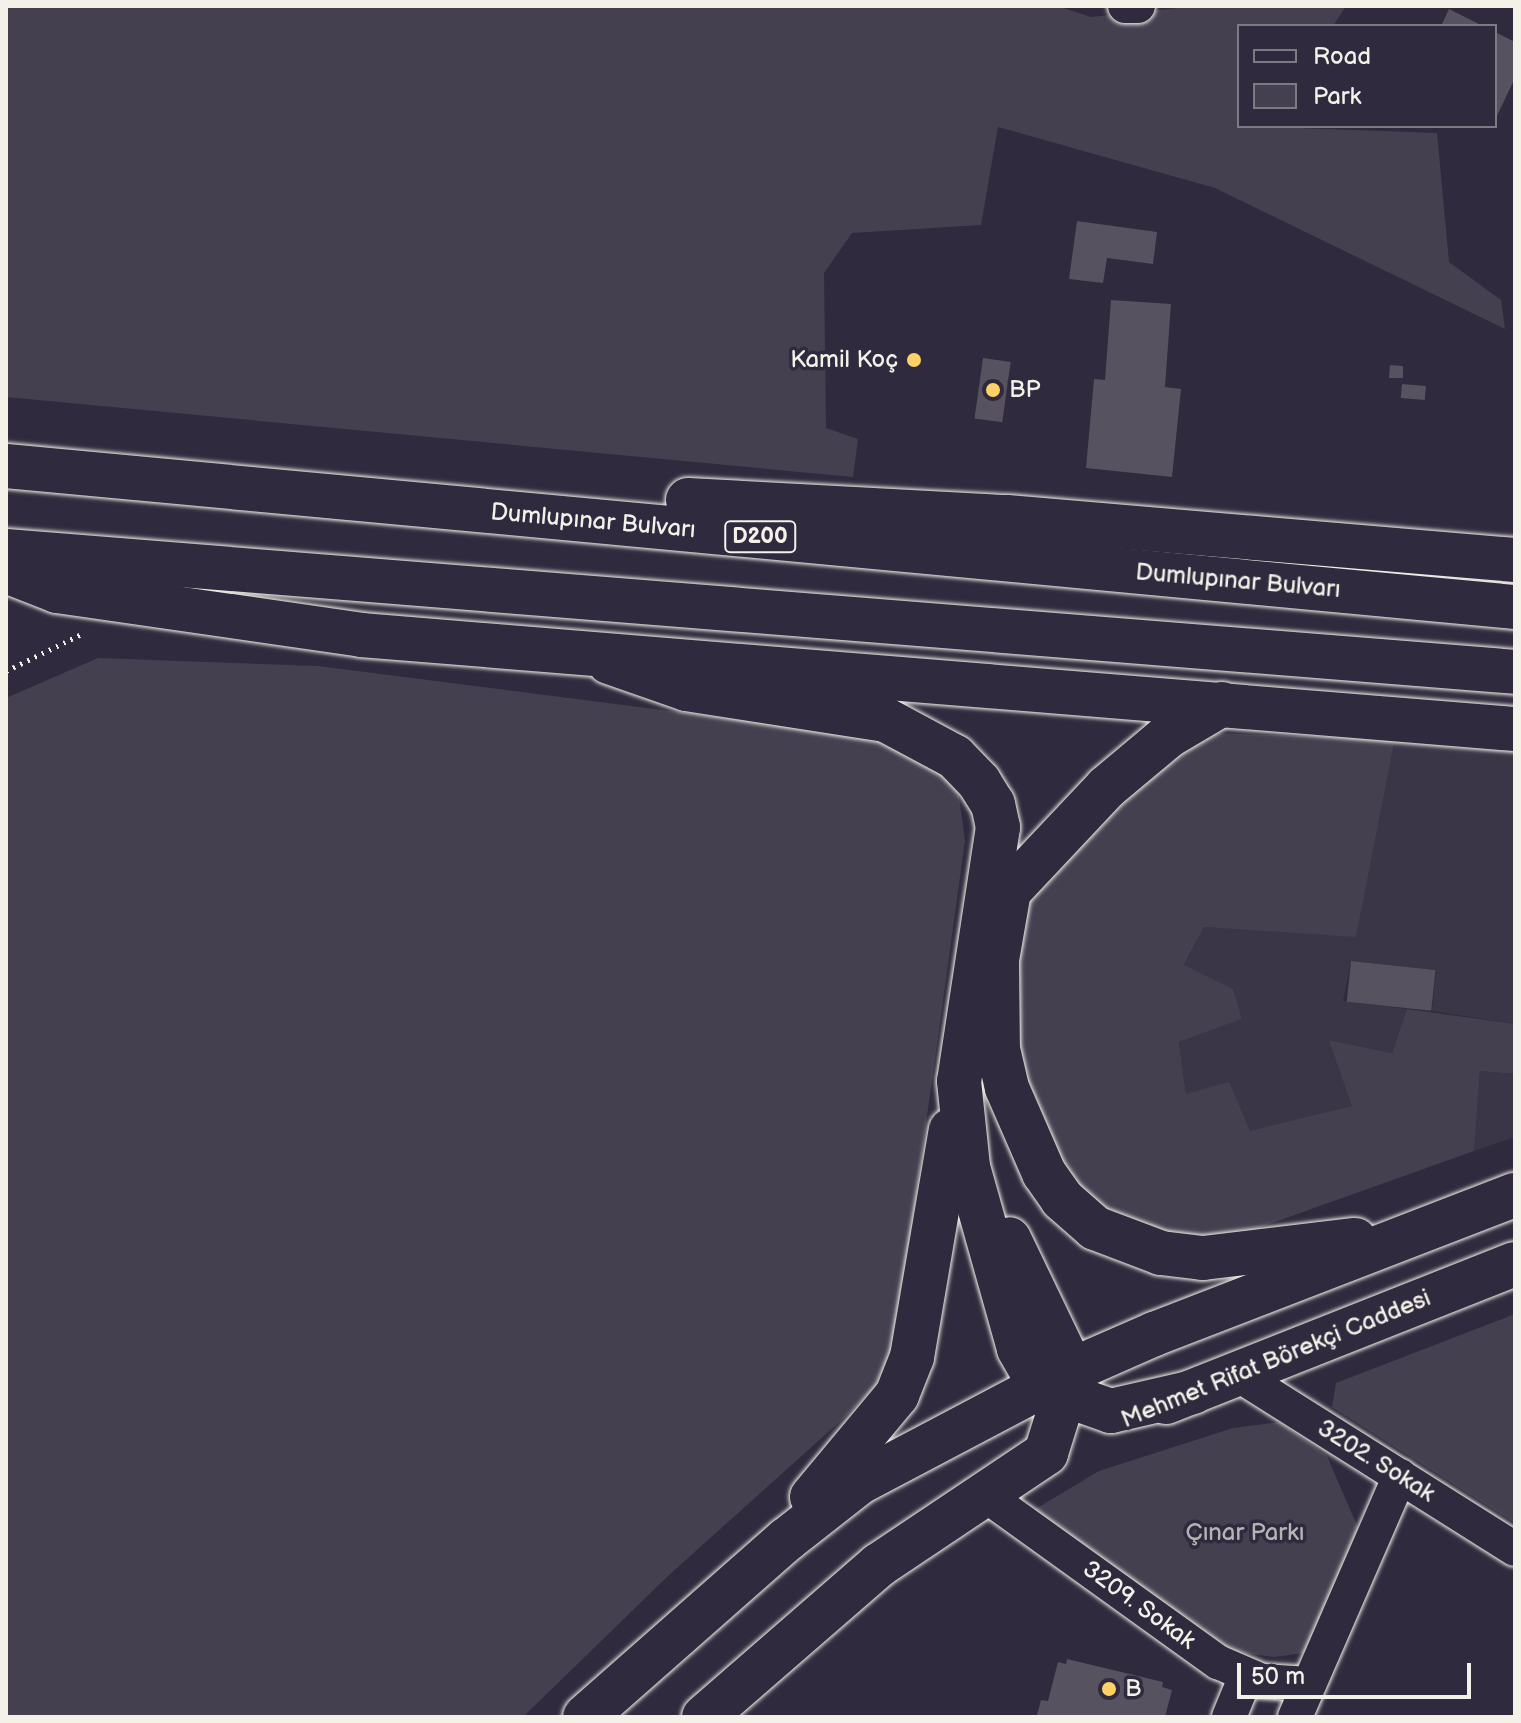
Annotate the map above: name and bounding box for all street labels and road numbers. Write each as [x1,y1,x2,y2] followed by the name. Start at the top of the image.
[489,498,697,544] street label: Dumlupınar Bulvarı
[724,519,796,555] road number: D200
[1134,558,1342,604] street label: Dumlupınar Bulvarı
[1117,1284,1435,1434] street label: Mehmet Rifat Börekçi Caddesi
[1312,1413,1440,1509] street label: 3202. Sokak
[1077,1554,1201,1656] street label: 3209. Sokak

